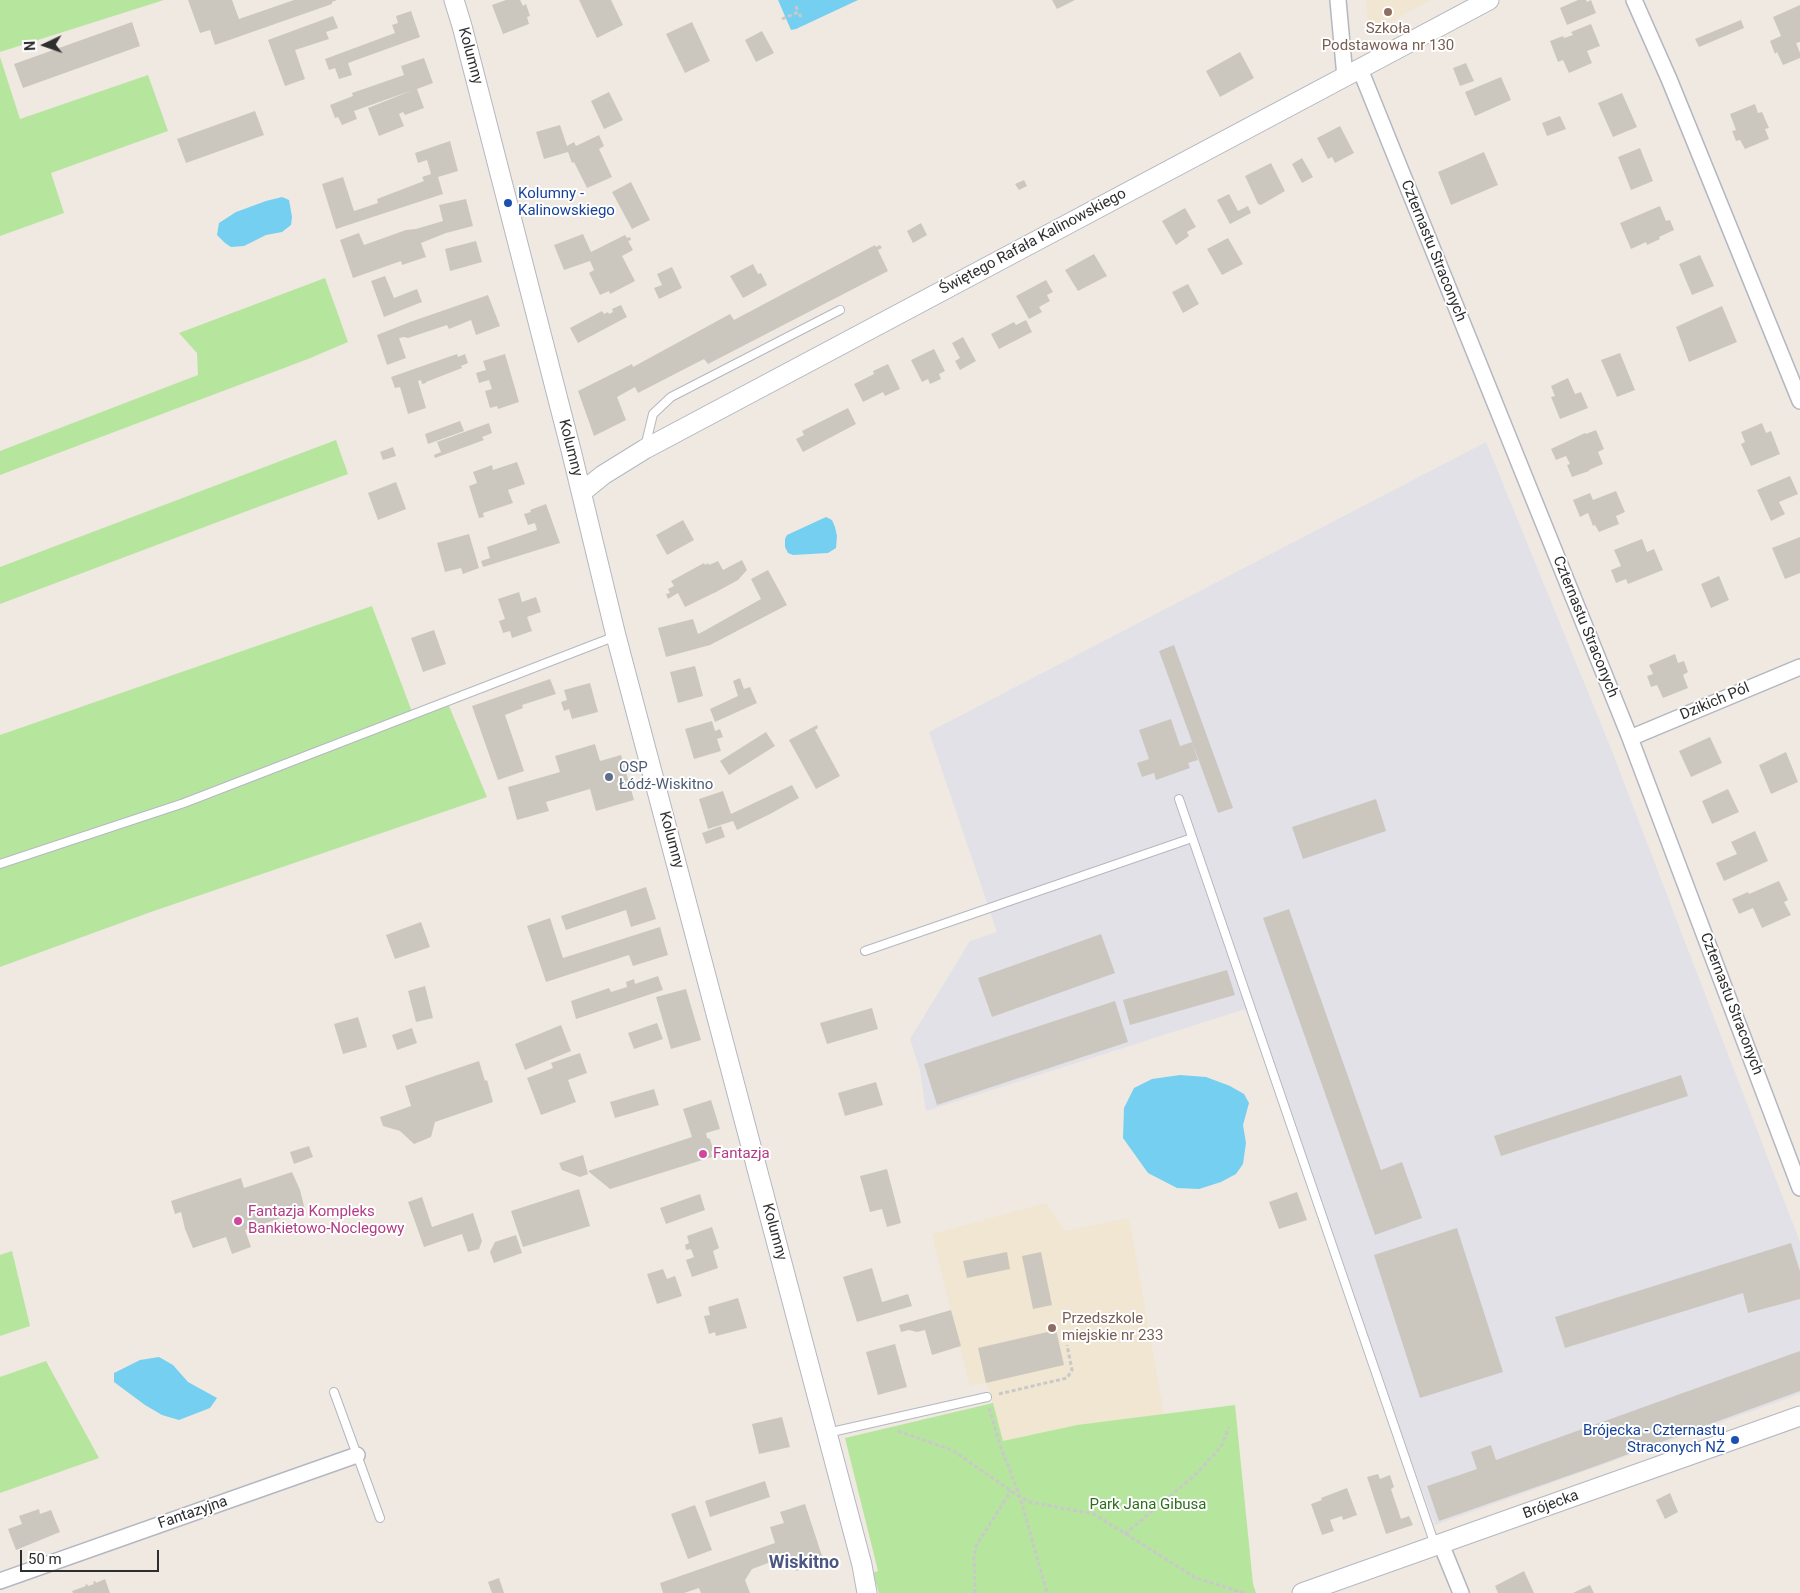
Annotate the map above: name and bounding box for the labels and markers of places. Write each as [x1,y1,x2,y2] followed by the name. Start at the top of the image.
[1382,6,1394,18] marker: Szkoła Podstawowa nr 130
[1322,20,1454,55] place label: Szkoła Podstawowa nr 130
[518,185,615,220] place label: Kolumny - Kalinowskiego
[502,197,514,209] marker: Kolumny - Kalinowskiego
[619,759,713,794] place label: OSP Łódź-Wiskitno
[603,771,615,783] marker: OSP Łódź-Wiskitno
[713,1145,770,1163] place label: Fantazja
[697,1148,709,1160] marker: Fantazja
[248,1203,404,1238] place label: Fantazja Kompleks Bankietowo-Noclegowy
[232,1215,244,1227] marker: Fantazja Kompleks Bankietowo-Noclegowy
[1062,1310,1163,1345] place label: Przedszkole miejskie nr 233
[1046,1322,1058,1334] marker: Przedszkole miejskie nr 233
[1583,1422,1725,1457] place label: Brójecka - Czternastu Straconych NŻ
[1729,1434,1741,1446] marker: Brójecka - Czternastu Straconych NŻ

